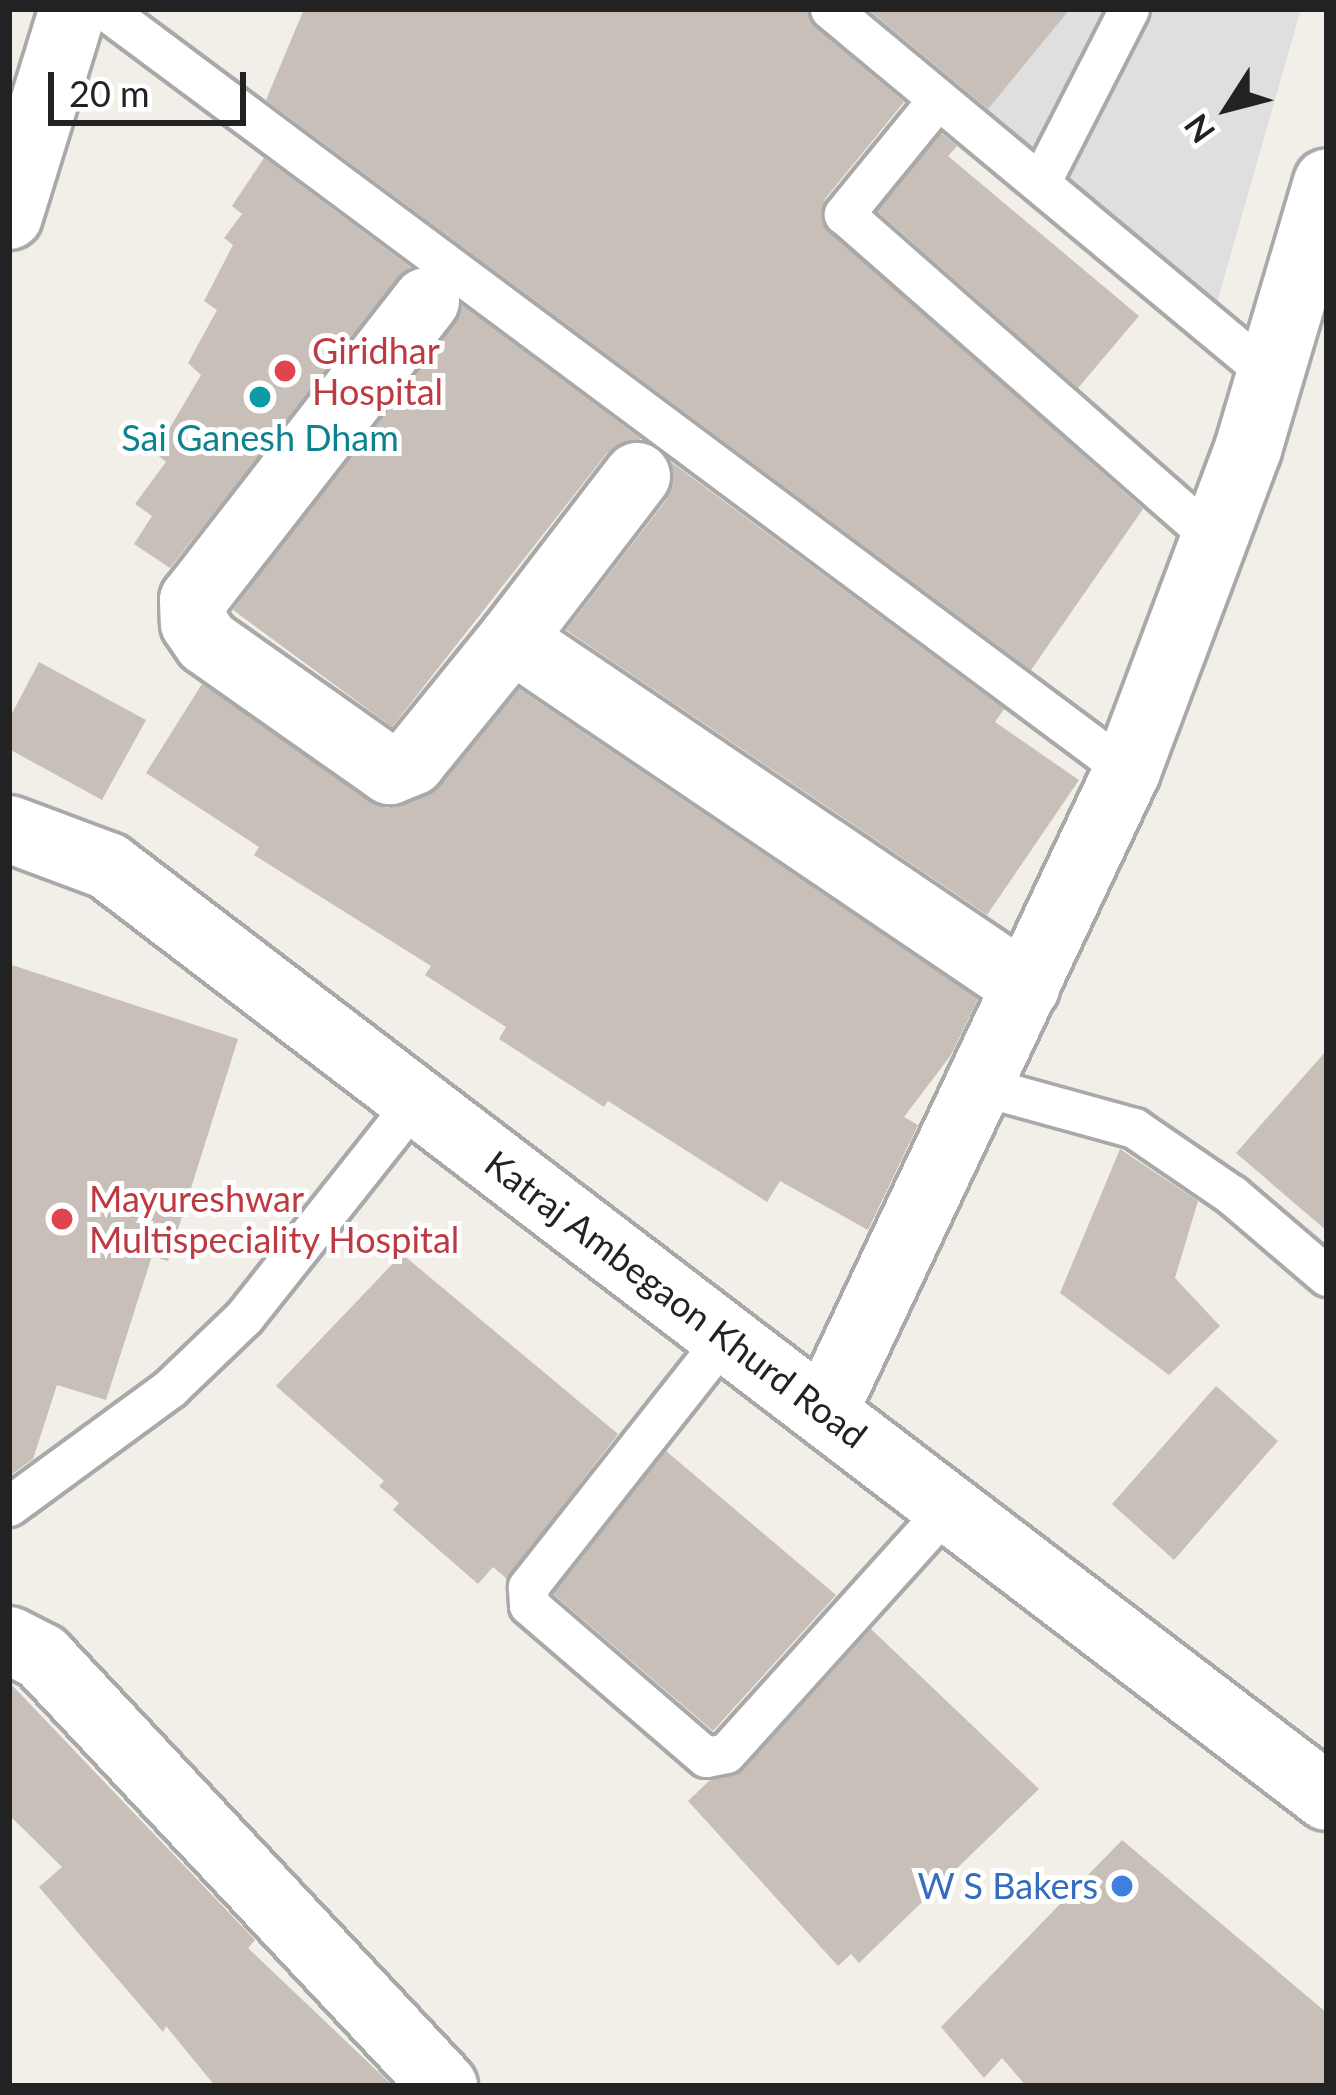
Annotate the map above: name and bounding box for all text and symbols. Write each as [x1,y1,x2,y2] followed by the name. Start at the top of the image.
[54,48,252,122] scale bar
[1168,48,1288,168] north arrow
[69,71,150,115] text: 20 m
[1175,107,1223,151] text: N
[312,328,443,413] place label: Giridhar Hospital
[269,355,301,387] marker: Giridhar Hospital
[247,384,273,410] marker: Sai Ganesh Dham
[121,416,399,460] place label: Sai Ganesh Dham
[476,1141,876,1457] street label: Katraj Ambegaon Khurd Road
[89,1176,460,1261] place label: Mayureshwar Multispeciality Hospital
[46,1203,78,1235] marker: Mayureshwar Multispeciality Hospital
[917,1864,1098,1908] place label: W S Bakers
[1109,1873,1135,1899] marker: W S Bakers

